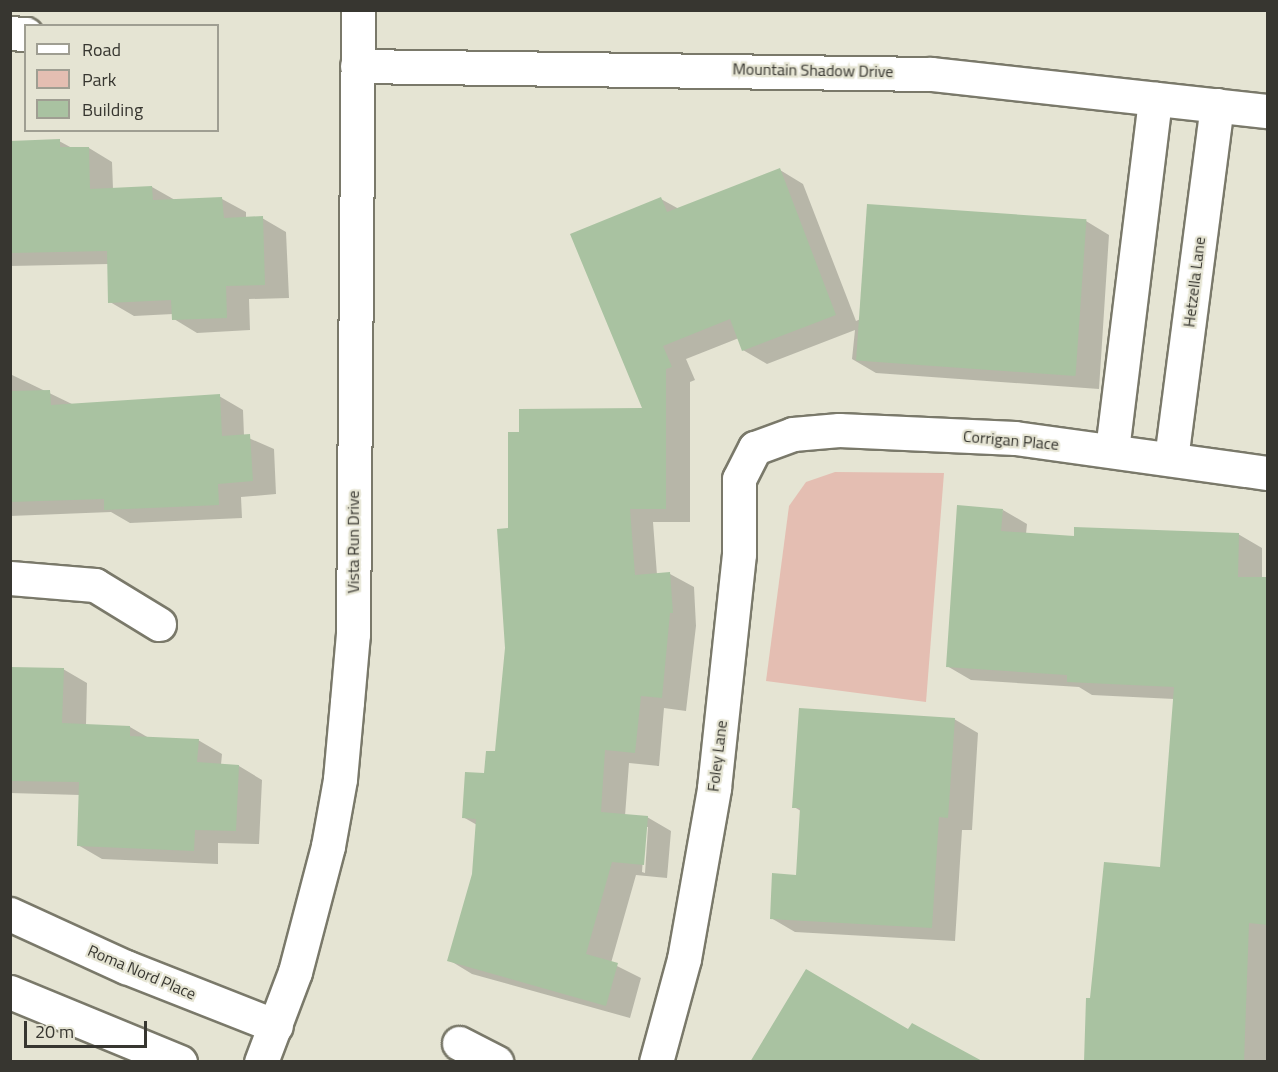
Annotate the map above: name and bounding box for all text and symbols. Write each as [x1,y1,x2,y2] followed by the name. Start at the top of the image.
[24,24,219,132] legend
[82,36,121,63] text: Road
[732,59,894,81] street label: Mountain Shadow Drive
[82,66,116,93] text: Park
[82,96,143,123] text: Building
[1179,236,1209,328] street label: Hetzella Lane
[962,426,1060,454] street label: Corrigan Place
[343,491,363,593] street label: Vista Run Drive
[703,719,731,793] street label: Foley Lane
[85,941,199,1003] street label: Roma Nord Place
[27,1009,150,1047] scale bar
[35,1018,74,1045] text: 20 m

